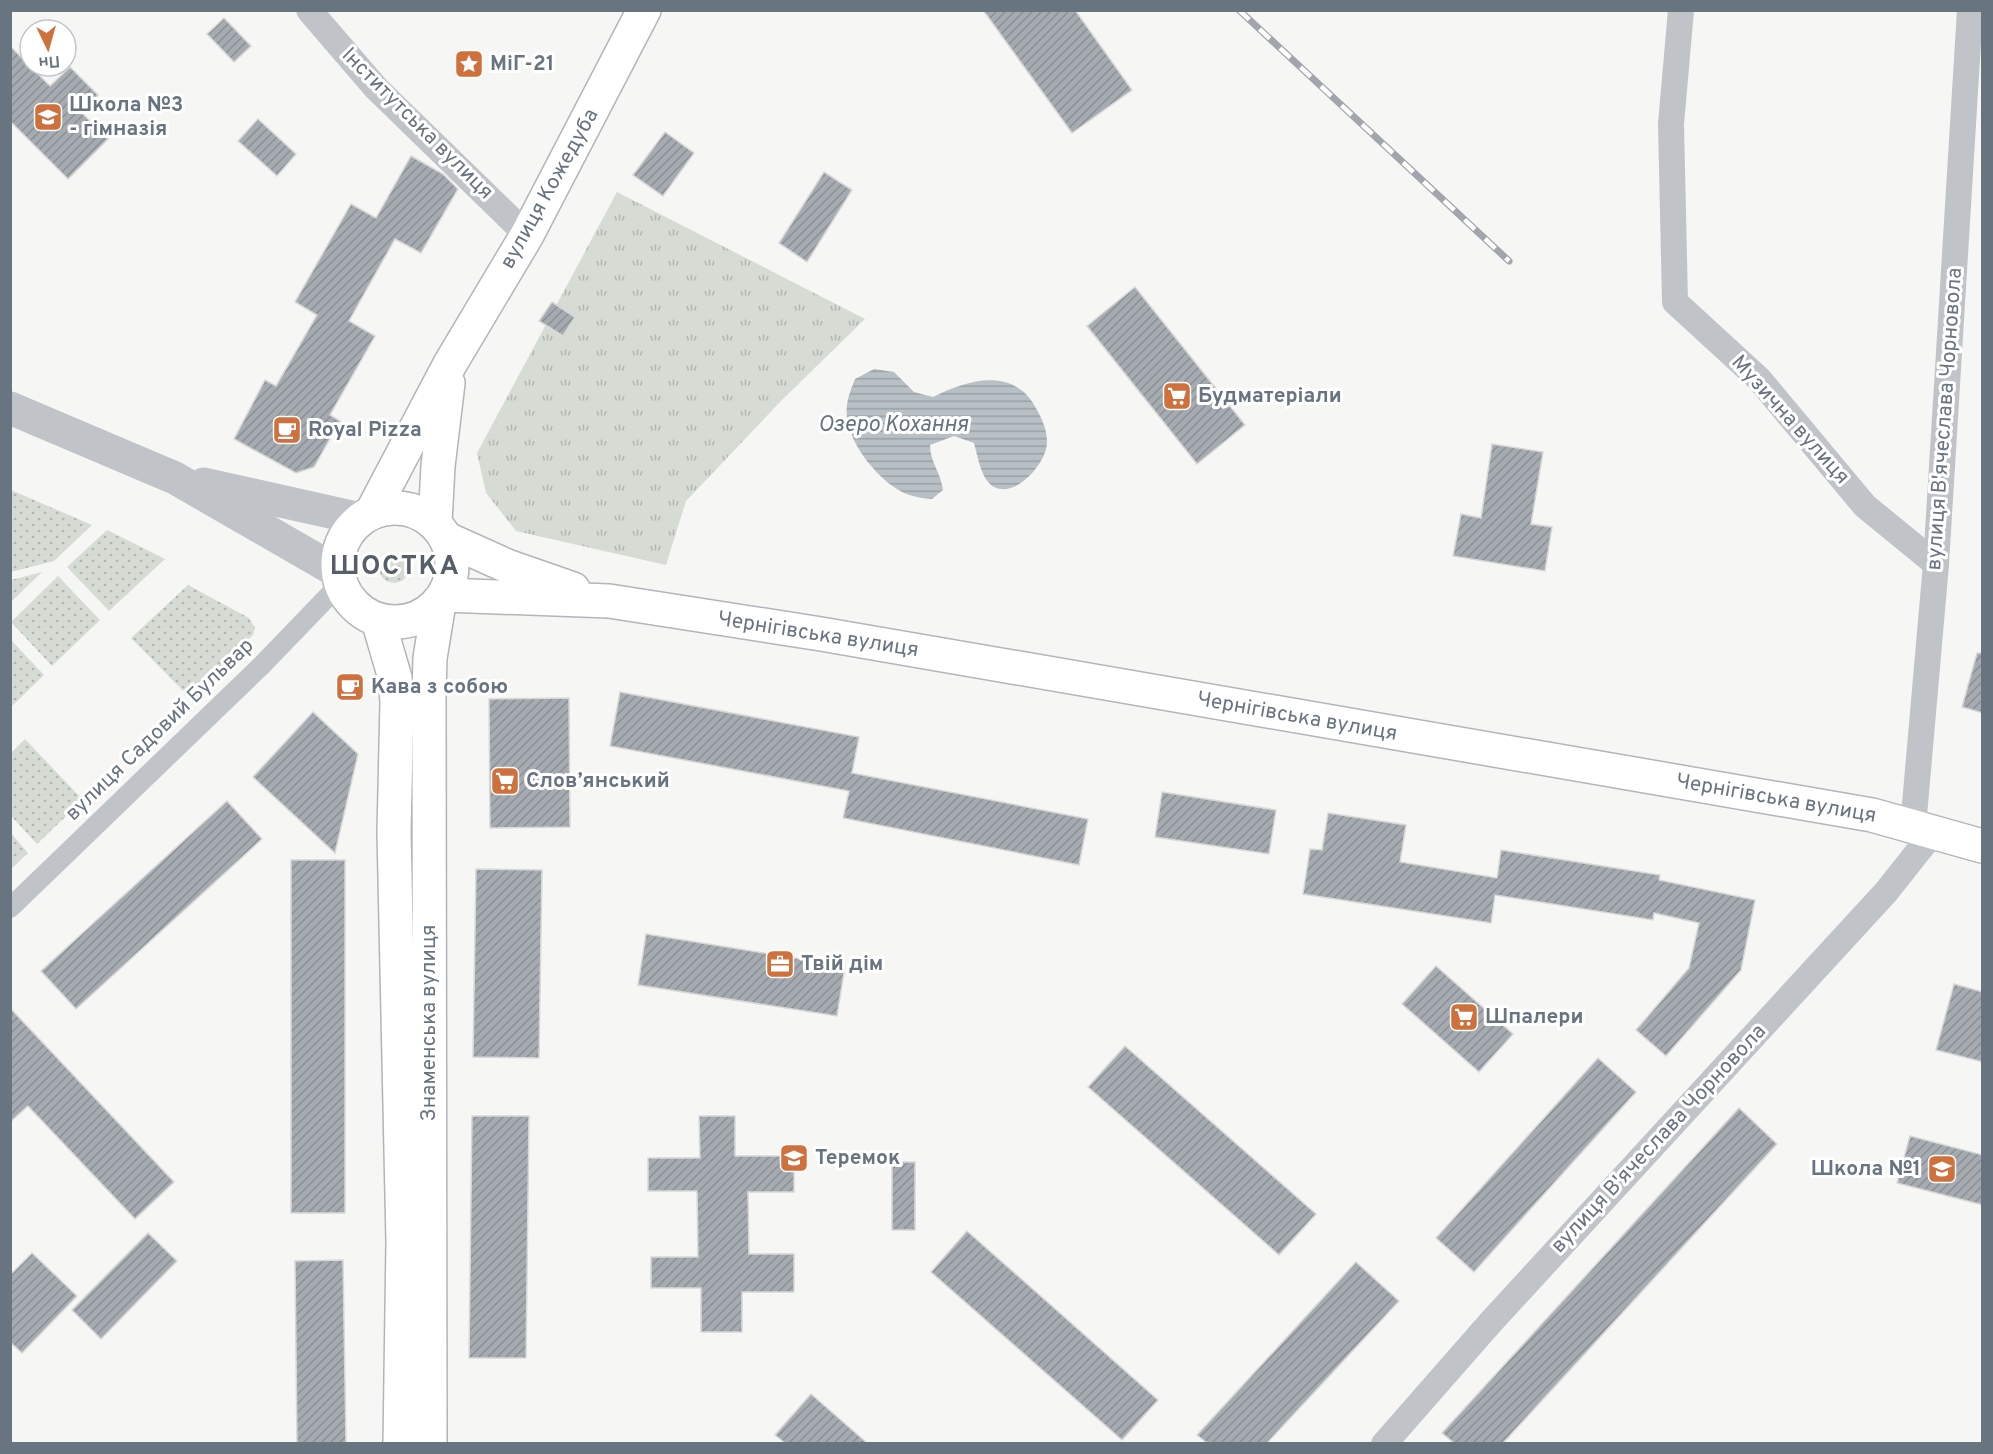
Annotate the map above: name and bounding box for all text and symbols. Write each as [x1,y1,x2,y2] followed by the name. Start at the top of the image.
[18,18,78,78] north arrow
[335,42,499,206] street label: Інститутська вулиця
[453,48,485,80] place icon: МіГ-21
[38,50,61,72] text: Пн
[490,51,554,78] place label: МіГ-21
[69,92,183,143] place label: Школа №3 - гімназія
[32,101,64,133] school or university icon: Школа №3 - гімназія
[495,104,605,274] street label: вулиця Кожедуба
[1921,267,1969,571] street label: вулиця В'ячеслава Чорновола
[1725,350,1855,490] street label: Музична вулиця
[1161,380,1193,412] supermarket icon: Будматеріали
[1198,383,1342,410] place label: Будматеріали
[818,412,969,439] water label: Озеро Кохання
[271,414,303,446] cafe icon: Royal Pizza
[308,417,422,444] place label: Royal Pizza
[330,550,460,584] district label: ШОСТКА
[715,606,921,664] street label: Чернігівська вулиця
[60,633,260,827] street label: вулиця Садовий Бульвар
[334,671,366,703] cafe icon: Кава з собою
[371,674,508,701] place label: Кава з собою
[1195,686,1399,748] street label: Чернігівська вулиця
[489,765,521,797] supermarket icon: Слов’янський
[526,768,670,795] place label: Слов’янський
[1674,768,1878,830] street label: Чернігівська вулиця
[416,925,443,1121] street label: Знаменська вулиця
[764,948,796,980] office icon: Твій дім
[801,951,883,978] place label: Твій дім
[1448,1001,1480,1033] supermarket icon: Шпалери
[1485,1004,1583,1031] place label: Шпалери
[1546,1019,1772,1259] street label: вулиця В'ячеслава Чорновола
[778,1142,810,1174] school or university icon: Теремок
[815,1145,900,1172] place label: Теремок
[1926,1153,1958,1185] school or university icon: Школа №1
[1811,1156,1921,1183] place label: Школа №1

